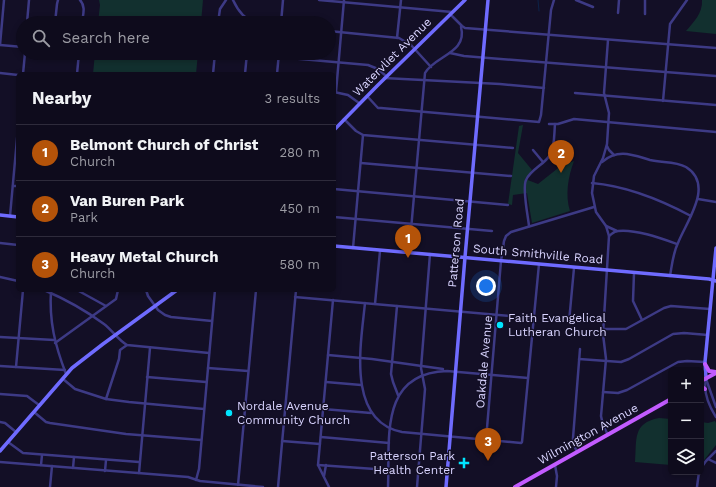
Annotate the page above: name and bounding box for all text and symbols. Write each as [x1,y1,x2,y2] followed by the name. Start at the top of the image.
[350,15,434,99] street label: Watervliet Avenue
[16,16,336,60] search box
[30,27,52,49] icon: search
[62,29,150,47] text: Search here
[32,88,91,108] text: Nearby
[265,91,320,106] text: 3 results
[70,136,258,154] text: Belmont Church of Christ
[548,140,574,173] pin: 2
[42,145,48,160] text: 1
[280,145,320,160] text: 280 m
[70,154,115,169] text: Church
[70,192,184,210] text: Van Buren Park
[445,198,467,288] street label: Patterson Road
[41,201,49,216] text: 2
[280,201,320,216] text: 450 m
[70,210,98,225] text: Park
[395,225,421,258] pin: 1
[472,241,604,267] street label: South Smithville Road
[70,248,218,266] text: Heavy Metal Church
[41,257,49,272] text: 3
[280,257,320,272] text: 580 m
[70,266,115,281] text: Church
[476,276,496,296] your location
[508,311,607,339] place label: Faith Evangelical Lutheran Church
[473,315,495,409] street label: Oakdale Avenue
[495,320,505,330] marker: Faith Evangelical Lutheran Church
[668,367,704,475] map controls
[668,367,704,403] button: +
[237,399,350,427] place label: Nordale Avenue Community Church
[535,401,641,467] street label: Wilmington Avenue
[668,403,704,439] button: −
[224,408,234,418] marker: Nordale Avenue Community Church
[475,428,501,461] pin: 3
[668,439,704,475] button: layers
[369,449,455,477] place label: Patterson Park Health Center
[458,457,470,469] marker: Patterson Park Health Center

